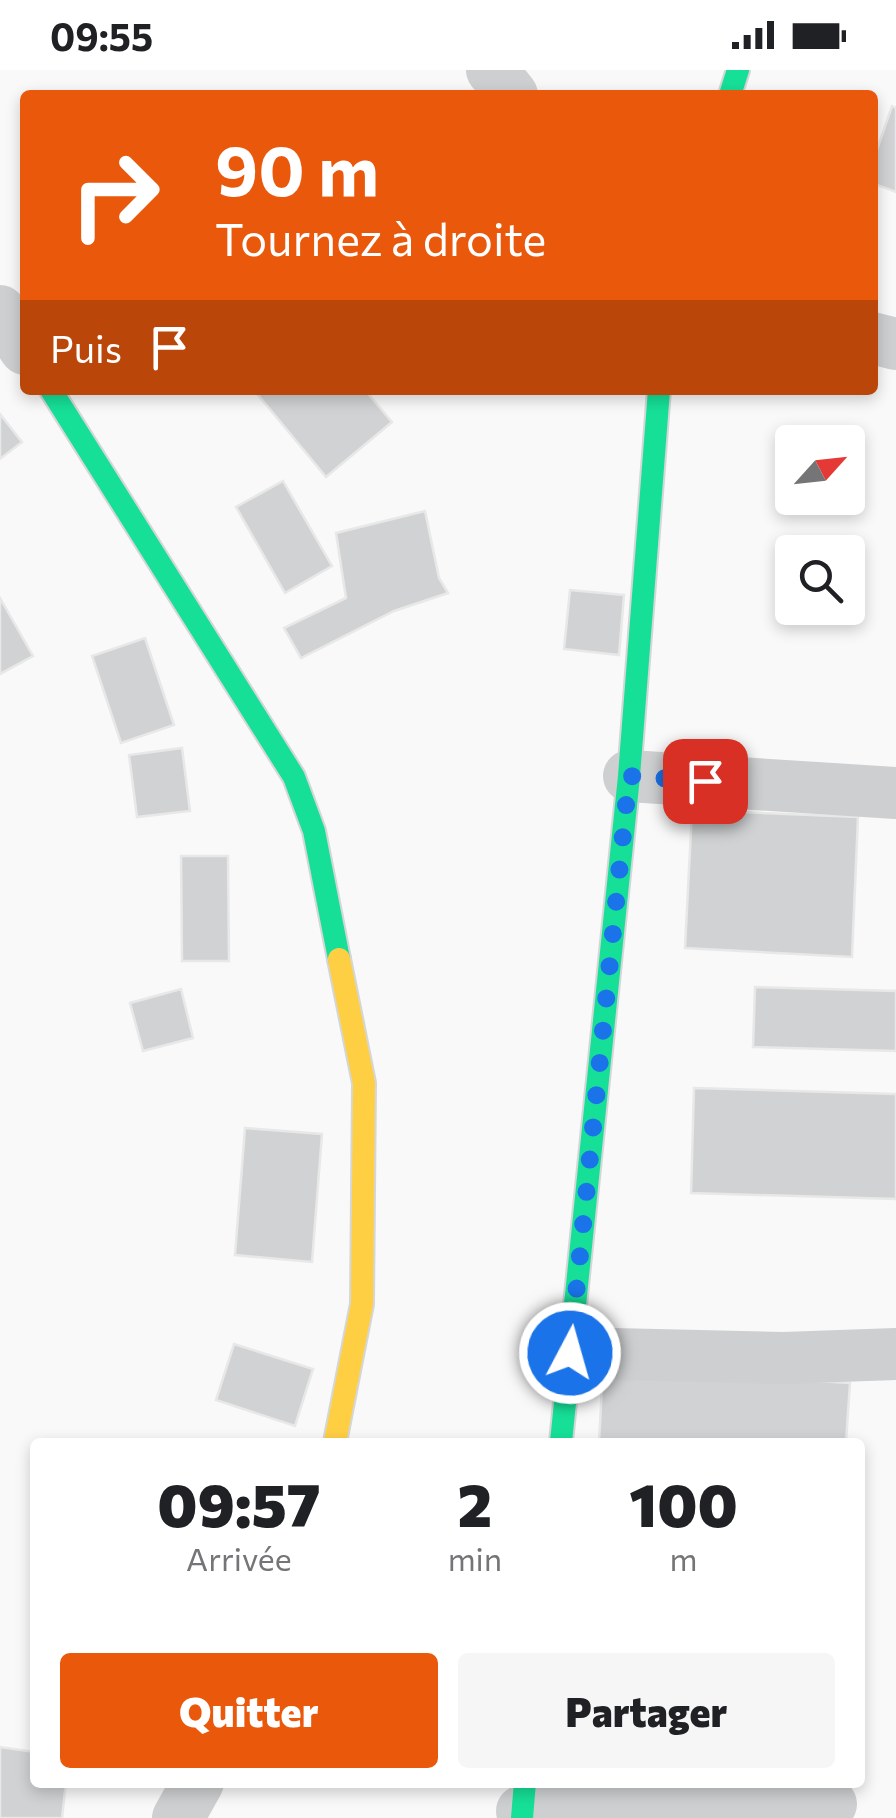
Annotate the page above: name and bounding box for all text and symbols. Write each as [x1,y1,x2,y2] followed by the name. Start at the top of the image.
[50,12,153,59] text: 09:55
[215,125,379,210] text: 90 m
[50,130,180,260] icon: right
[215,210,546,265] text: Tournez à droite
[142,320,197,375] icon: arrive
[50,324,122,371] text: Puis
[775,425,865,515] north arrow
[775,425,865,625] map controls
[775,535,865,625] button: search
[663,739,748,824] pin
[678,754,733,809] icon: arrive
[518,1301,622,1405] position arrow
[157,1466,321,1539] text: 09:57
[458,1466,492,1539] text: 2
[629,1466,738,1539] text: 100
[186,1538,292,1578] text: Arrivée
[448,1538,502,1578] text: min
[670,1538,698,1578] text: m
[60,1653,438,1768] button: Quitter
[458,1653,835,1768] button: Partager

